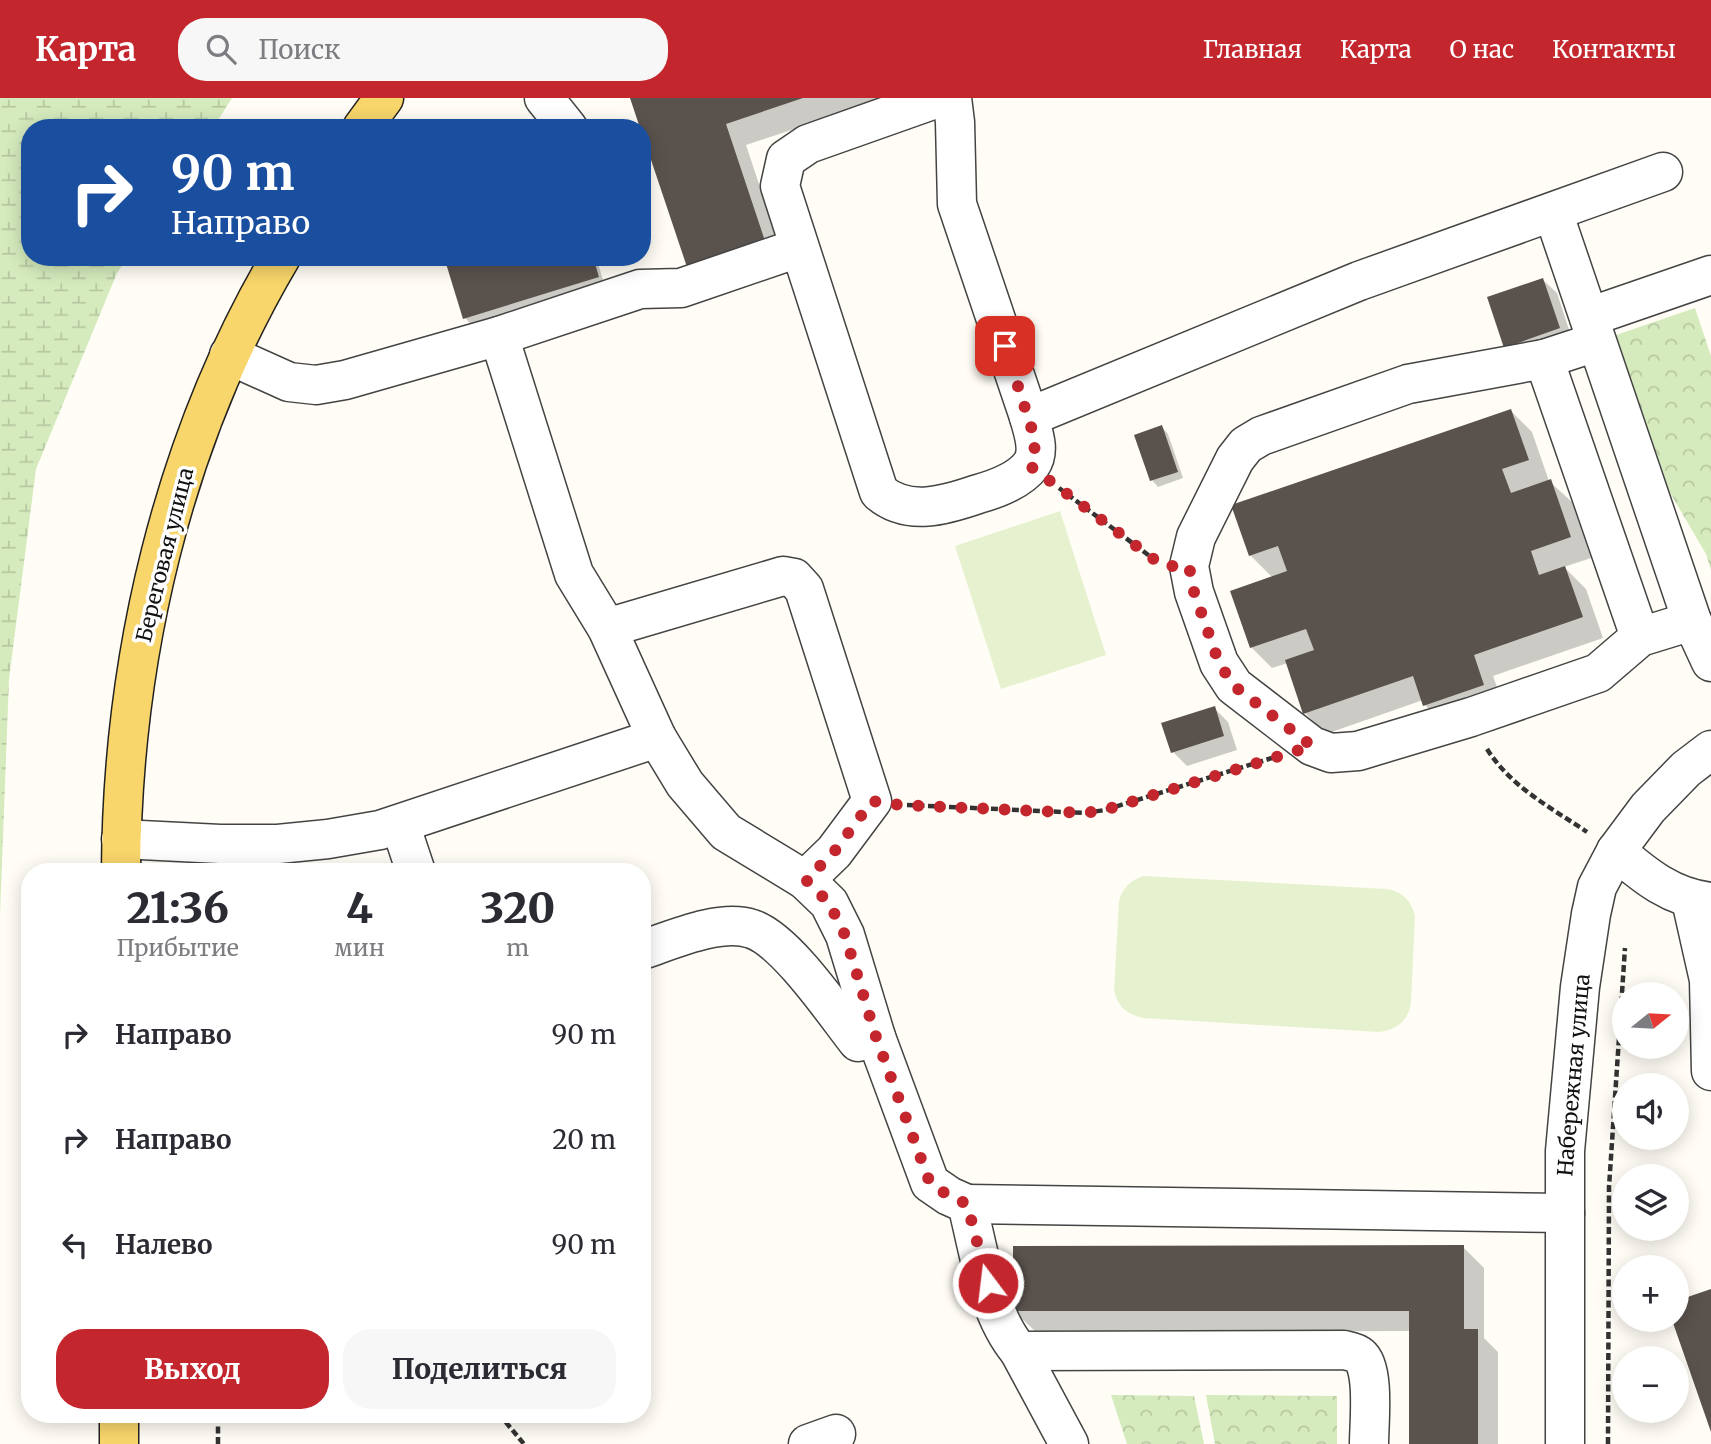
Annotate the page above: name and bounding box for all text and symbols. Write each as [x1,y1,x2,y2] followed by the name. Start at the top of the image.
[178,18,668,81] search box
[35,29,136,70] text: Карта
[202,30,240,68] icon: search
[258,33,341,66] text: Поиск
[1203,34,1302,65] text: Главная
[1340,34,1412,65] text: Карта
[1450,34,1514,65] text: О нас
[1552,34,1676,65] text: Контакты
[171,142,295,203] text: 90 m
[56,147,147,238] icon: right
[171,203,310,243] text: Направо
[975,316,1035,376] pin
[986,327,1024,365] icon: arrive
[130,465,199,645] street label: Береговая улица
[126,882,229,934] text: 21:36
[346,882,373,934] text: 4
[480,882,555,934] text: 320
[117,933,239,962] text: Прибытие
[334,933,385,962] text: мин
[506,933,529,962] text: m
[1551,973,1596,1177] street label: Набережная улица
[1612,982,1689,1059] north arrow
[1612,982,1689,1423] map controls
[56,1016,94,1054] icon: right
[115,1018,232,1051] text: Направо
[552,1018,616,1051] text: 90 m
[1612,1073,1689,1150] button: sound
[56,1121,94,1159] icon: right
[115,1123,232,1156] text: Направо
[552,1123,616,1156] text: 20 m
[1612,1164,1689,1241] button: layers
[56,1226,94,1264] icon: left
[115,1228,213,1261] text: Налево
[552,1228,616,1261] text: 90 m
[951,1246,1025,1320] position arrow
[1612,1255,1689,1332] button: +
[56,1329,329,1409] button: Выход
[343,1329,616,1409] button: Поделиться
[1612,1346,1689,1423] button: −

